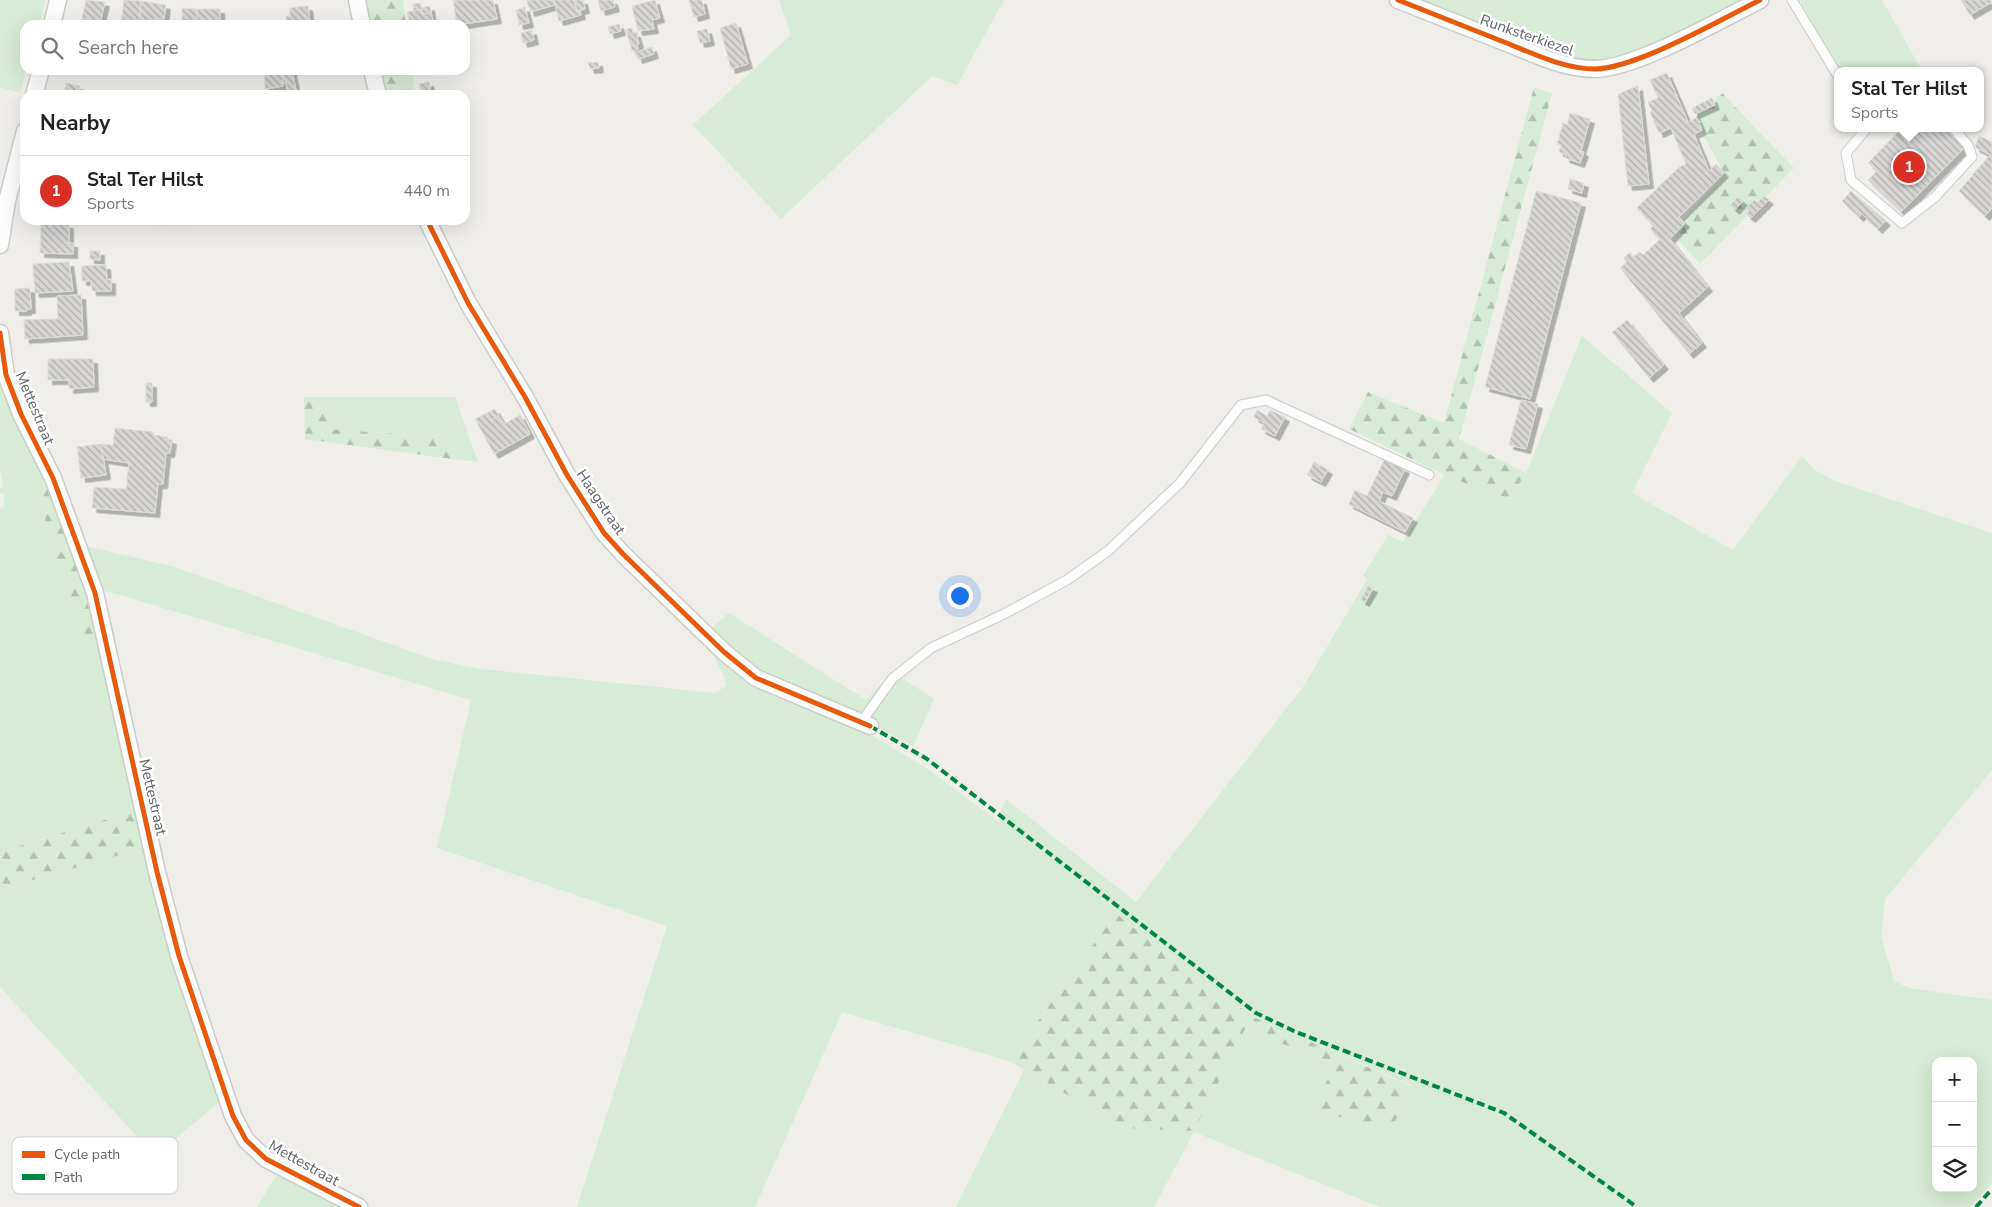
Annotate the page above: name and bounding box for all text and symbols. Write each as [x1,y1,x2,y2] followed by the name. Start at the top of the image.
[1477,10,1577,61] street label: Runksterkiezel
[20,20,470,75] search box
[38,34,66,62] icon: search
[78,35,179,61] text: Search here
[1834,67,1984,132] popup
[1851,76,1967,102] text: Stal Ter Hilst
[1851,102,1899,124] text: Sports
[40,109,110,137] text: Nearby
[1893,148,1925,186] pin: 1
[87,167,203,193] text: Stal Ter Hilst
[51,180,61,202] text: 1
[403,180,450,202] text: 440 m
[87,193,135,215] text: Sports
[11,368,60,448] street label: Mettestraat
[572,465,631,539] street label: Haagstraat
[947,583,973,609] your location
[135,757,172,838] street label: Mettestraat
[1932,1057,1977,1192] map controls
[1932,1057,1977,1102] button: +
[1932,1102,1977,1147] button: −
[265,1135,344,1191] street label: Mettestraat
[12,1137,178,1194] legend
[54,1145,120,1164] text: Cycle path
[1932,1147,1977,1192] button: layers
[54,1168,83,1187] text: Path

